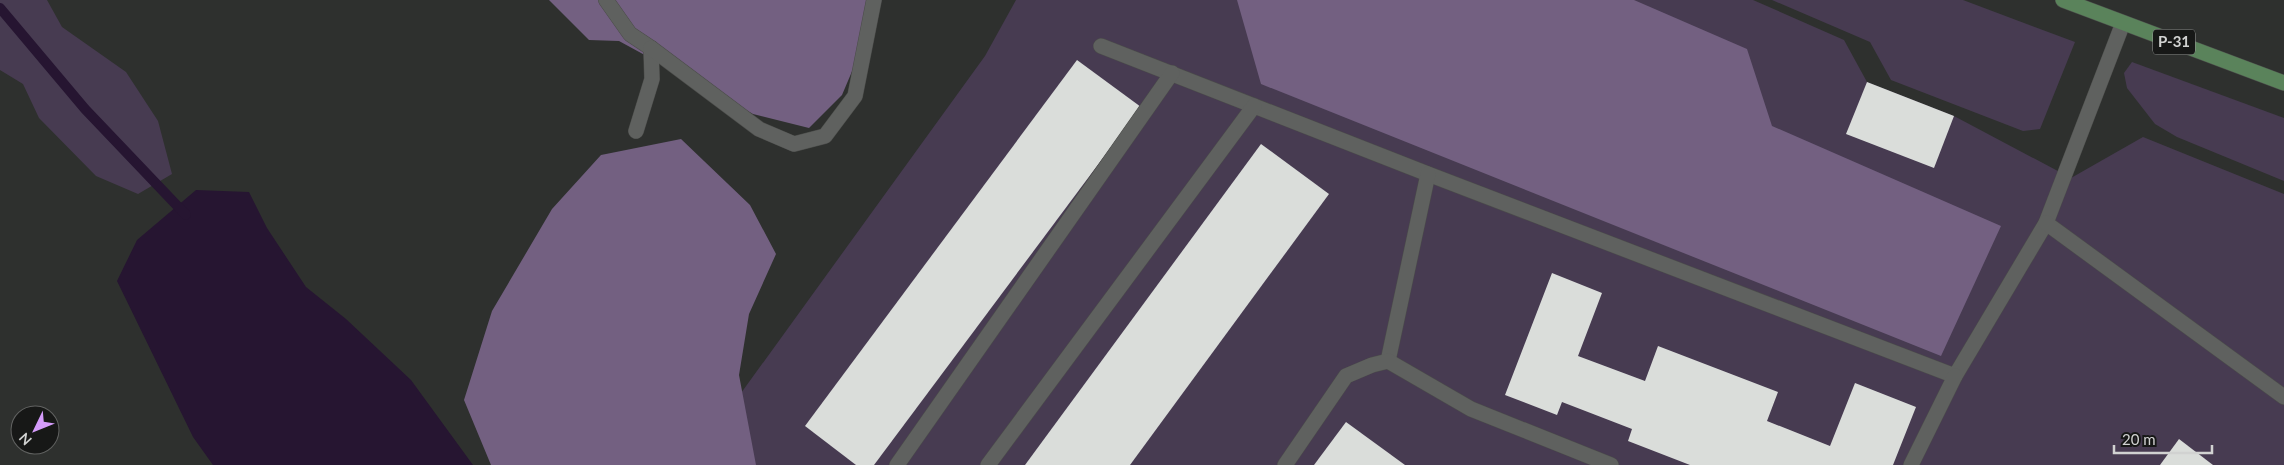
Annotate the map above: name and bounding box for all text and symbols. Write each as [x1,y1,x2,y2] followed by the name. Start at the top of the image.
[2153,30,2195,54] road number: Р-31
[10,405,60,455] north arrow
[2114,422,2212,454] scale bar
[15,429,35,449] text: N
[2122,430,2156,448] text: 20 m

